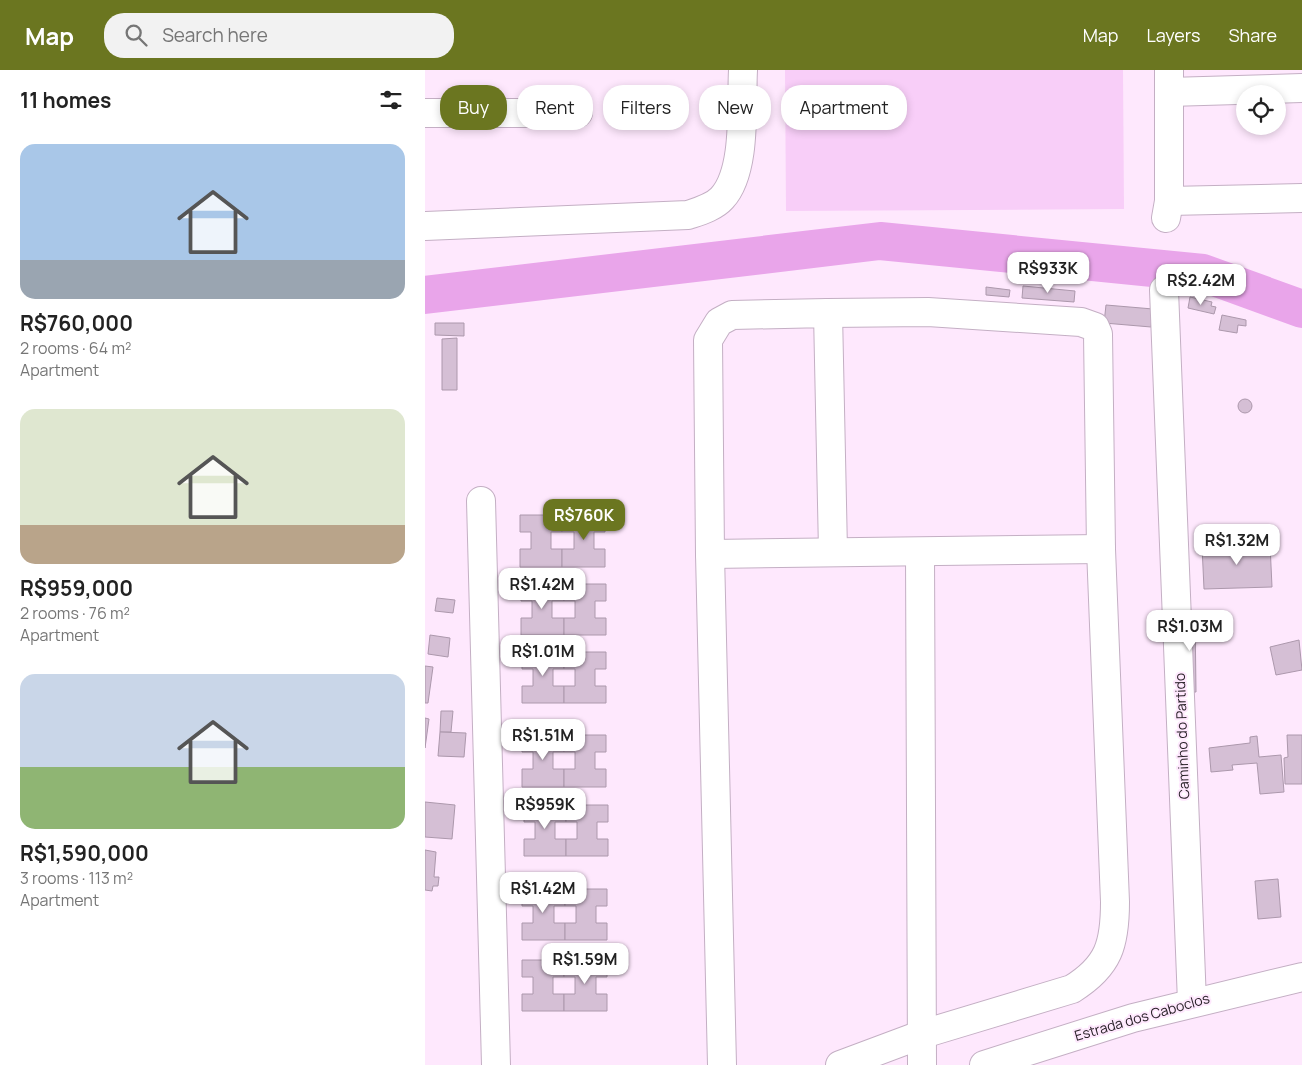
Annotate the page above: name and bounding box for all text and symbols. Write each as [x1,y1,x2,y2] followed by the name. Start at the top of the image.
[104,13,454,58] search box
[25,19,74,52] text: Map
[122,21,150,49] icon: search
[162,22,268,48] text: Search here
[1083,23,1118,47] text: Map
[1146,23,1200,47] text: Layers
[1228,23,1277,47] text: Share
[440,85,507,130] chip: Buy
[517,85,593,130] chip: Rent
[603,85,689,130] chip: Filters
[699,85,771,130] chip: New
[781,85,907,130] chip: Apartment
[1236,85,1286,135] map controls
[1236,85,1286,135] button: locate
[20,86,111,114] text: 11 homes
[377,86,405,114] icon: filters
[168,177,258,267] icon: home
[1007,252,1089,294] pin: R$933K
[1018,257,1078,279] text: R$933K
[1155,264,1247,306] pin: R$2.42M
[1167,269,1235,291] text: R$2.42M
[20,309,133,337] text: R$760,000
[20,337,131,359] text: 2 rooms · 64 m²
[20,359,99,381] text: Apartment
[168,442,258,532] icon: home
[543,498,625,541] pin: R$760K
[554,504,614,526] text: R$760K
[1191,524,1283,566] pin: R$1.32M
[1205,529,1269,551] text: R$1.32M
[496,568,588,610] pin: R$1.42M
[510,573,574,595] text: R$1.42M
[20,574,133,602] text: R$959,000
[20,602,130,624] text: 2 rooms · 76 m²
[1144,610,1236,652] pin: R$1.03M
[1157,615,1223,637] text: R$1.03M
[20,624,99,646] text: Apartment
[497,634,589,677] pin: R$1.01M
[511,640,575,662] text: R$1.01M
[1170,673,1193,800] street label: Caminho do Partido
[168,707,258,797] icon: home
[497,718,589,761] pin: R$1.51M
[512,724,574,746] text: R$1.51M
[504,788,586,830] pin: R$959K
[515,793,575,815] text: R$959K
[20,839,149,867] text: R$1,590,000
[20,867,133,889] text: 3 rooms · 113 m²
[497,872,589,914] pin: R$1.42M
[511,877,575,899] text: R$1.42M
[20,889,99,911] text: Apartment
[539,942,631,985] pin: R$1.59M
[553,948,617,970] text: R$1.59M
[1072,988,1212,1045] street label: Estrada dos Caboclos

